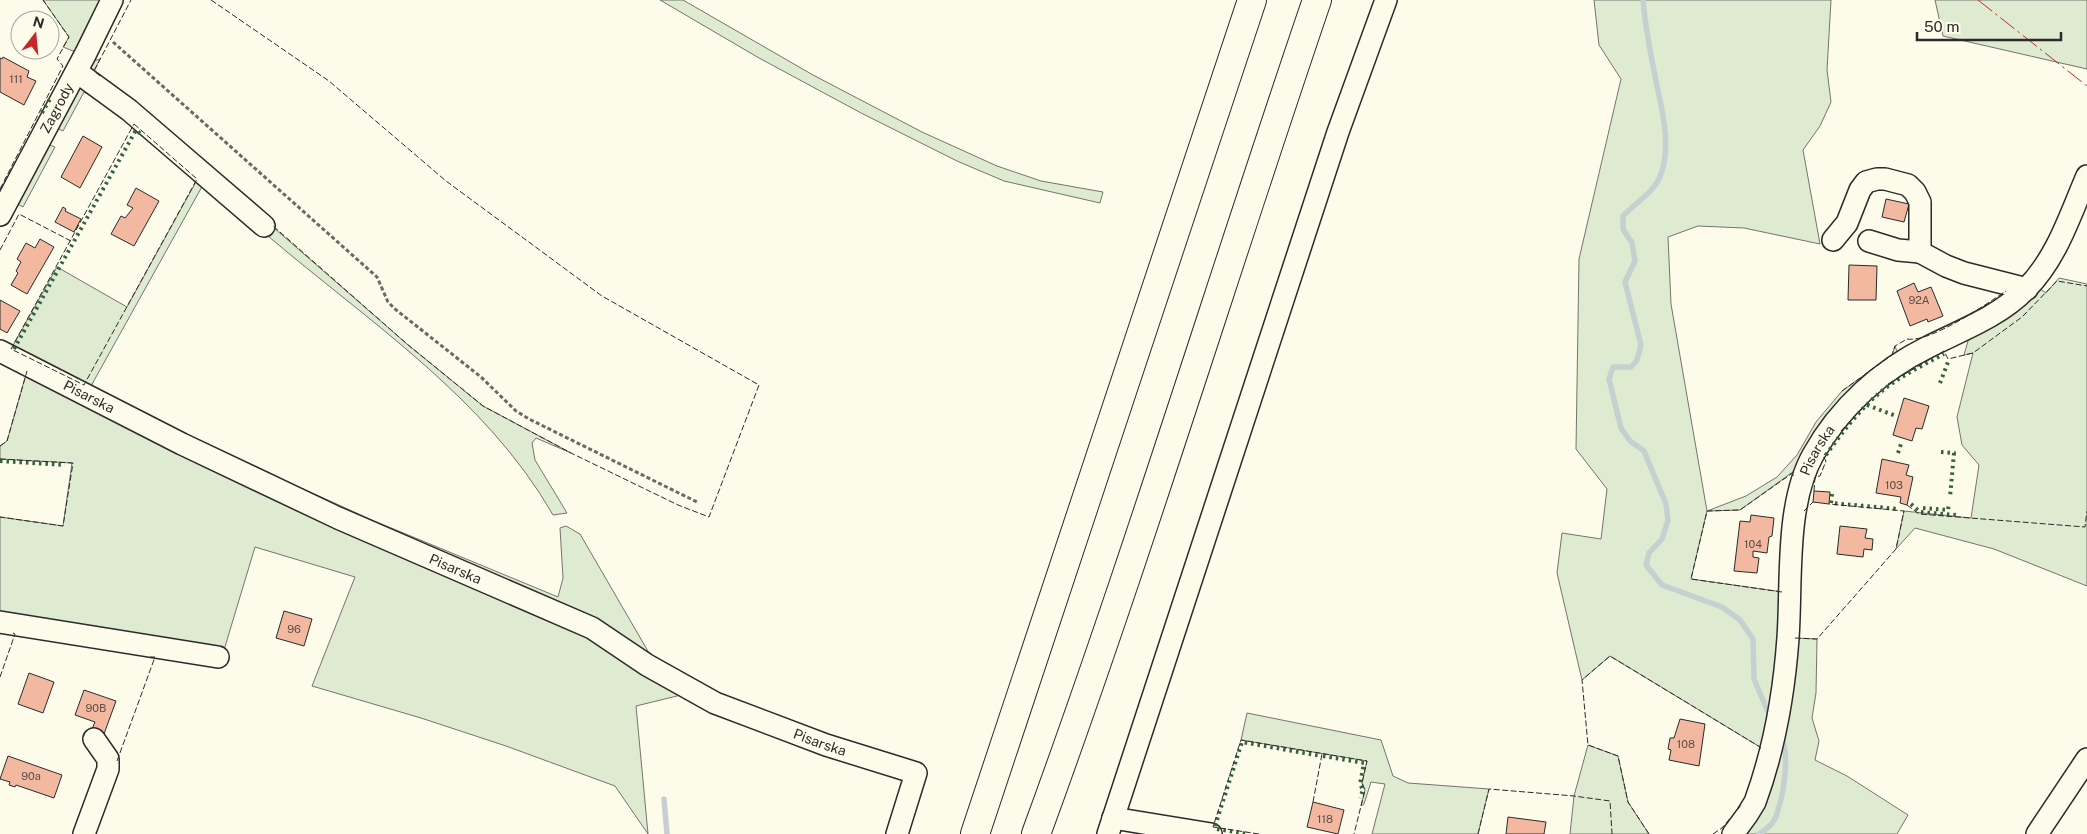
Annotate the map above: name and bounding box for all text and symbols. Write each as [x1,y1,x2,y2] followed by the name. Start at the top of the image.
[10,10,60,60] north arrow
[1917,10,2061,42] scale bar
[31,13,46,32] text: N
[1924,18,1959,35] text: 50 m
[9,73,23,85] house number: 111
[37,80,77,136] street label: Zagrody
[1908,294,1930,306] house number: 92A
[61,377,117,416] street label: Pisarska
[1797,422,1838,478] street label: Pisarska
[1885,479,1903,491] house number: 103
[1744,538,1762,550] house number: 104
[427,551,484,587] street label: Pisarska
[287,623,301,635] house number: 96
[86,702,106,714] house number: 90B
[791,725,848,759] street label: Pisarska
[1677,738,1695,750] house number: 108
[21,770,41,782] house number: 90a
[1317,813,1333,825] house number: 118

